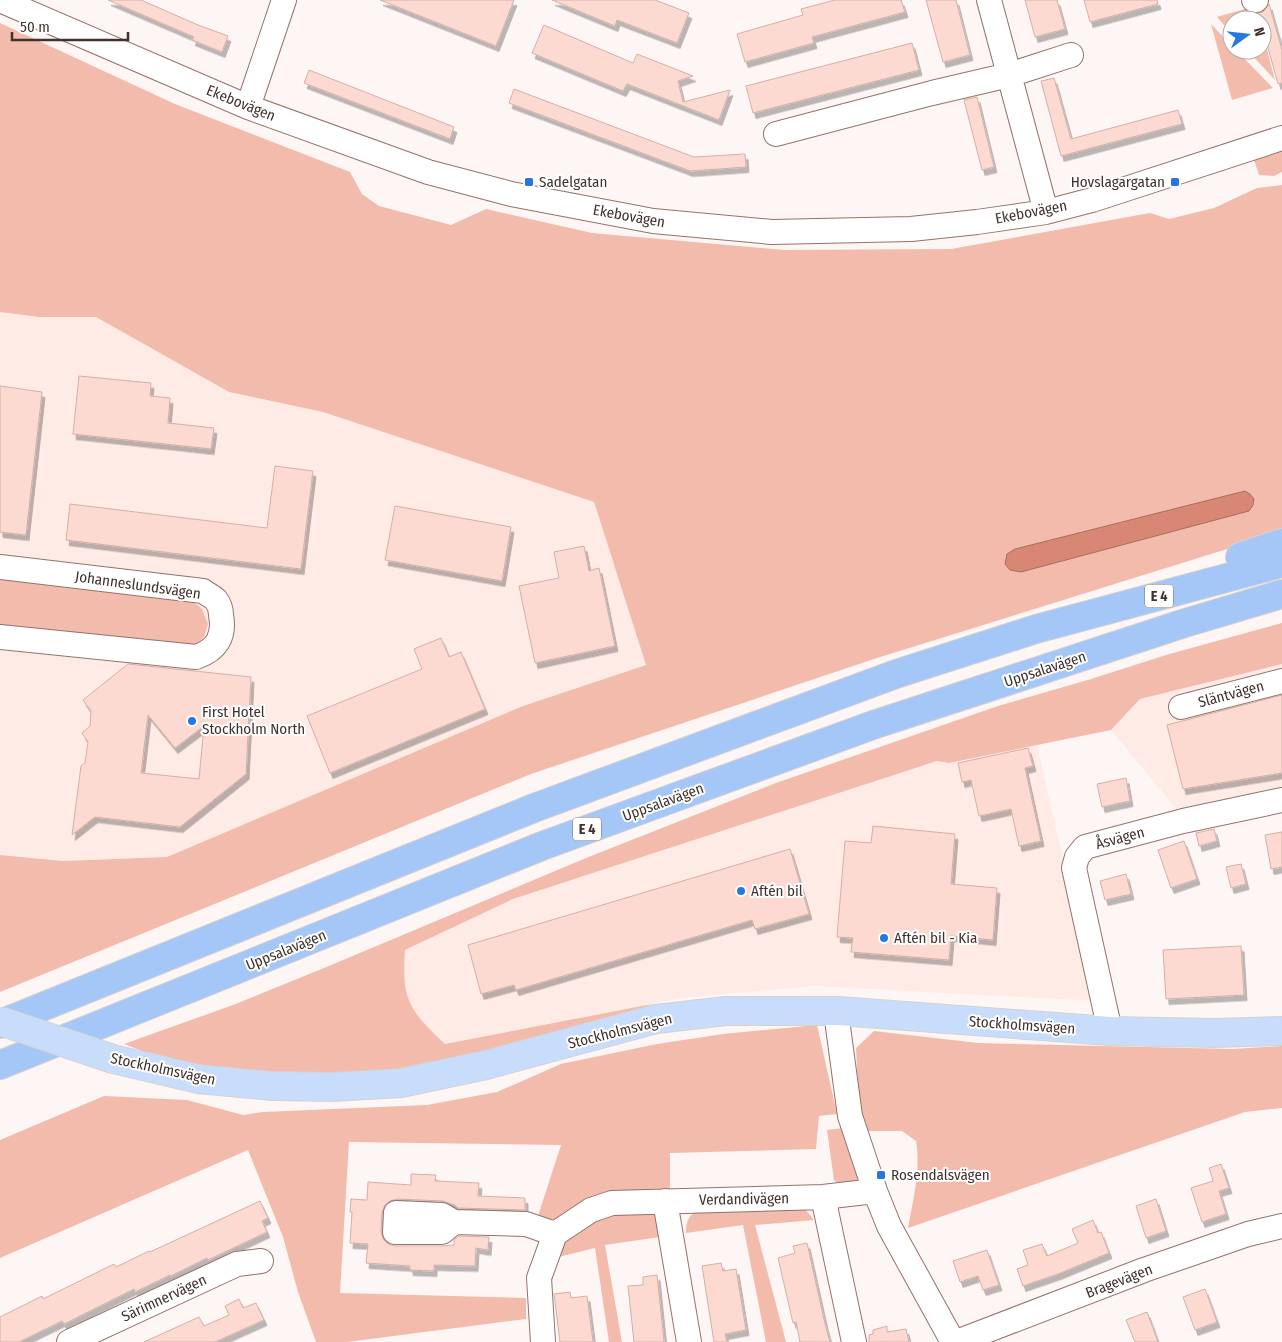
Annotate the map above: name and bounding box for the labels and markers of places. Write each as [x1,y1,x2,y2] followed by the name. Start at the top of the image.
[539,173,607,191] place label: Sadelgatan
[1071,173,1165,191] place label: Hovslagargatan
[523,176,535,188] marker: Sadelgatan
[1169,176,1181,188] marker: Hovslagargatan
[202,703,305,738] place label: First Hotel Stockholm North
[186,715,198,727] marker: First Hotel Stockholm North
[751,882,803,900] place label: Aftén bil
[735,885,747,897] marker: Aftén bil
[894,929,977,947] place label: Aftén bil - Kia
[878,932,890,944] marker: Aftén bil - Kia
[891,1166,990,1184] place label: Rosendalsvägen
[875,1169,887,1181] marker: Rosendalsvägen

